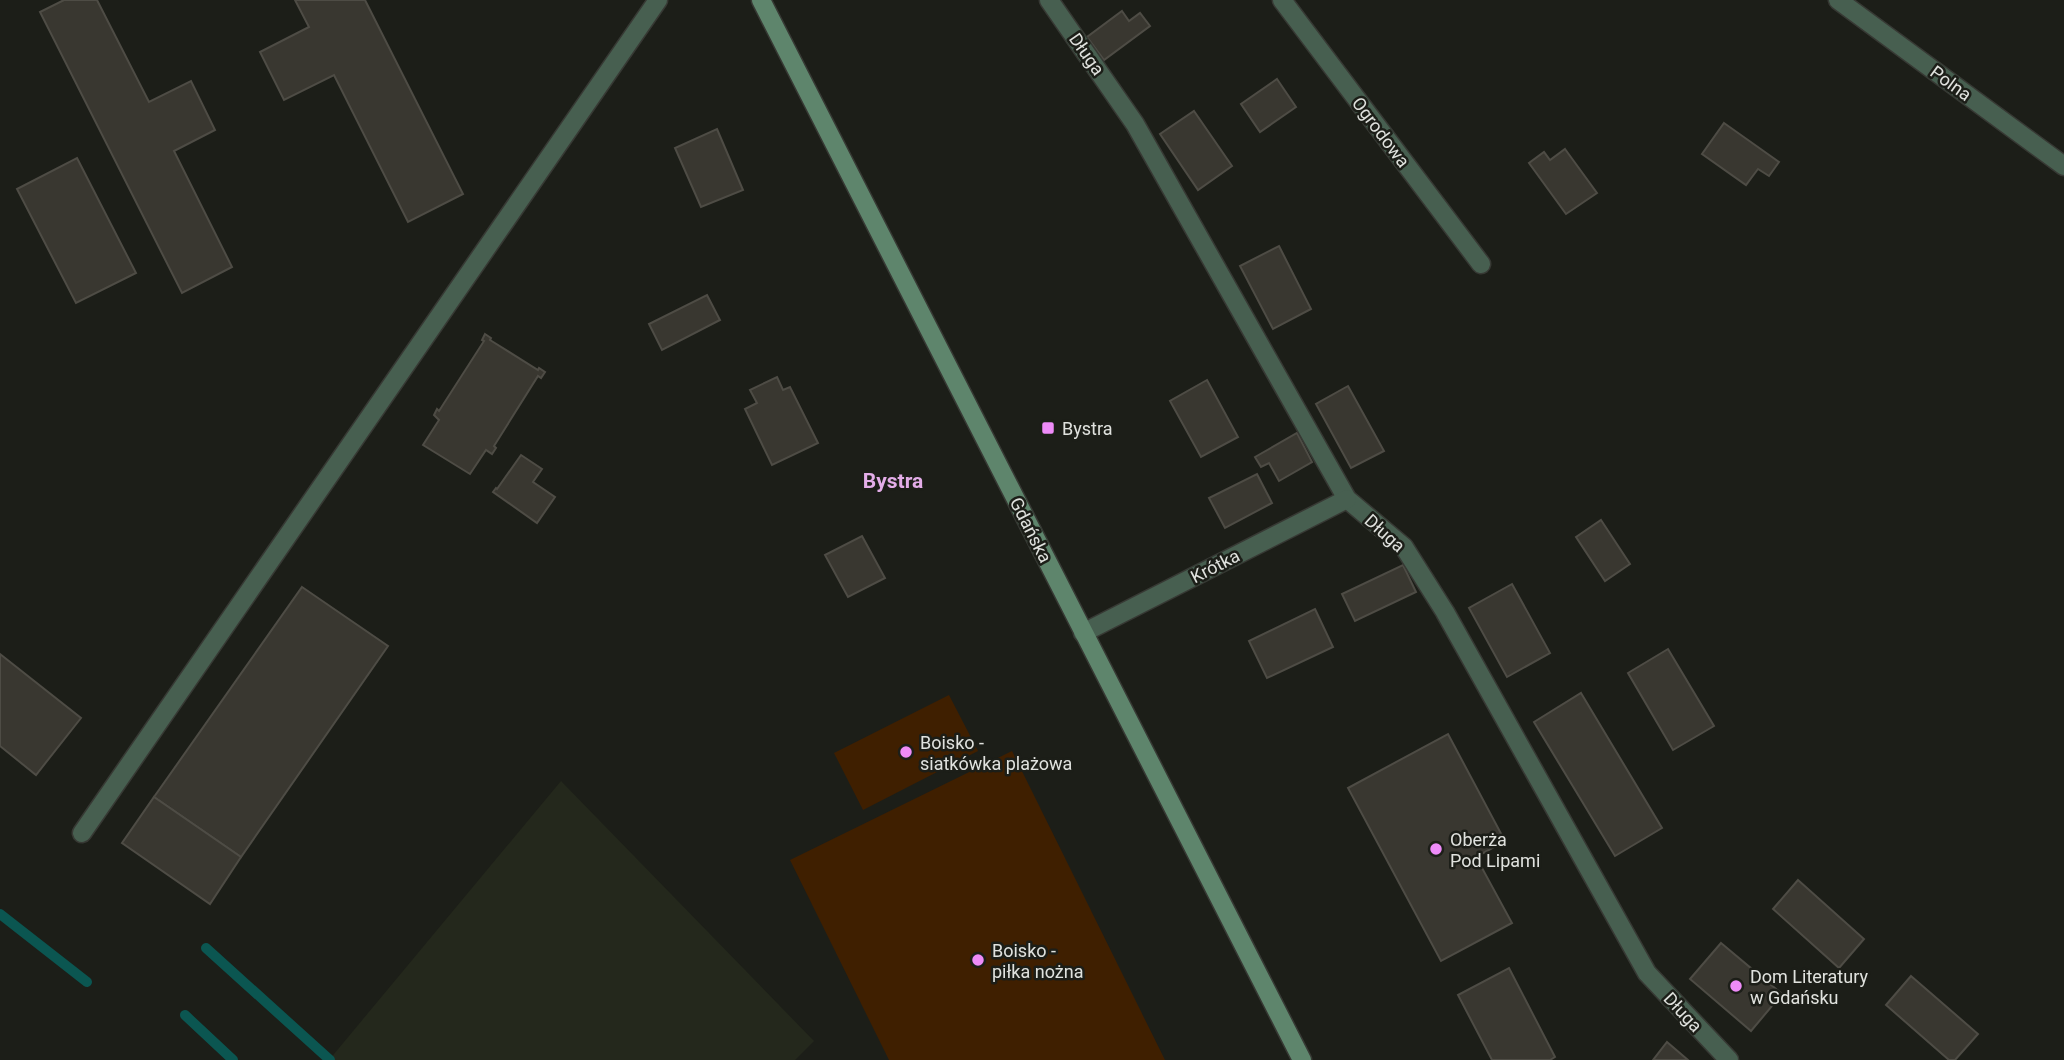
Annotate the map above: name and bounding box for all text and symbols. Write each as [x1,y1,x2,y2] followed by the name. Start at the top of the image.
[1065,29,1109,79] street label: Długa
[1926,61,1976,105] street label: Polna
[1348,93,1414,171] street label: Ogrodowa
[1062,418,1112,439] place label: Bystra
[1040,420,1056,436] marker: Bystra
[863,469,923,493] district label: Bystra
[1006,494,1056,566] street label: Gdańska
[1361,510,1409,556] street label: Długa
[1187,545,1243,587] street label: Krótka
[920,732,1072,774] place label: Boisko - siatkówka plażowa
[898,744,914,760] marker: Boisko - siatkówka plażowa
[1450,829,1540,871] place label: Oberża Pod Lipami
[1428,841,1444,857] marker: Oberża Pod Lipami
[992,940,1083,982] place label: Boisko - piłka nożna
[970,952,986,968] marker: Boisko - piłka nożna
[1750,966,1868,1008] place label: Dom Literatury w Gdańsku
[1728,978,1744,994] marker: Dom Literatury w Gdańsku
[1659,988,1707,1036] street label: Długa

